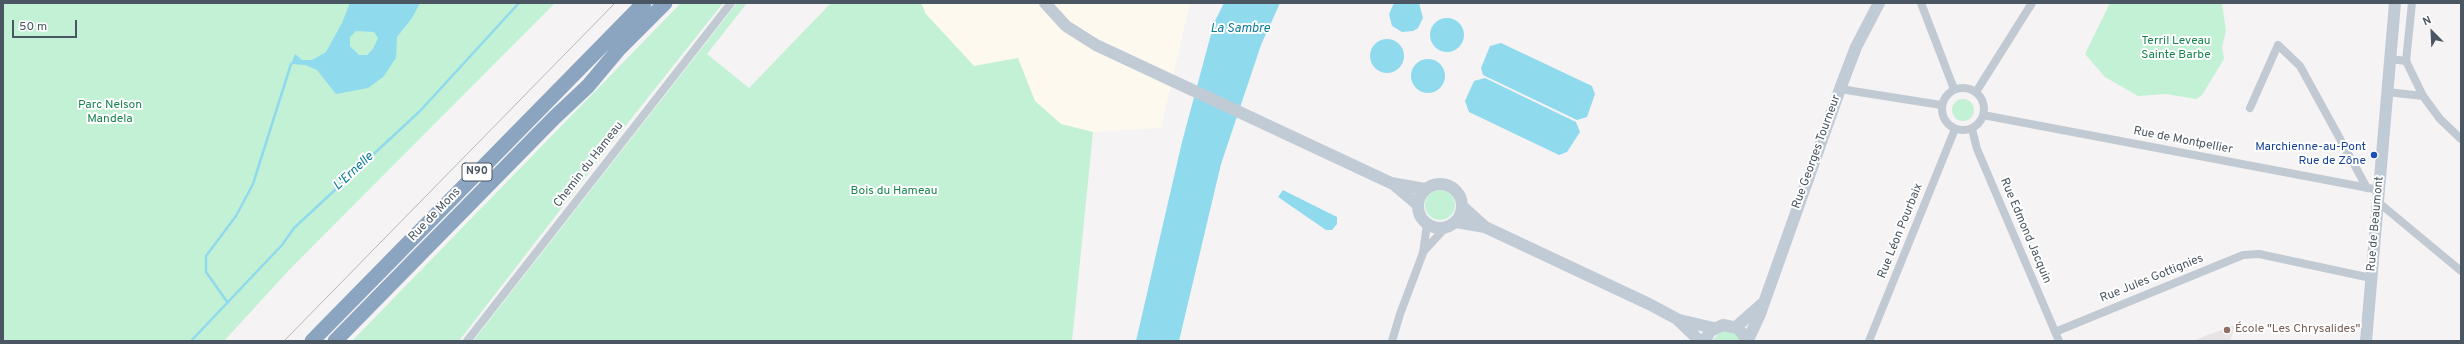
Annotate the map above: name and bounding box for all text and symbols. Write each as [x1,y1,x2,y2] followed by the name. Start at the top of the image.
[14,12,79,38] scale bar
[2412,12,2452,52] north arrow
[2421,13,2434,29] text: N
[19,19,47,35] text: 50 m
[1210,21,1270,37] water label: La Sambre
[2141,35,2211,63] park label: Terril Leveau Sainte Barbe
[1790,93,1844,211] street label: Rue Georges Tourneur
[78,99,142,127] park label: Parc Nelson Mandela
[551,119,627,211] street label: Chemin du Hameau
[2132,124,2234,158] street label: Rue de Montpellier
[2255,141,2366,169] place label: Marchienne-au-Pont Rue de Zône
[331,150,377,194] water label: L'Ernelle
[2369,150,2379,160] marker: Marchienne-au-Pont Rue de Zône
[462,163,492,181] road number: N90
[1996,176,2054,286] street label: Rue Edmond Jacquin
[2365,176,2387,272] street label: Rue de Beaumont
[1875,181,1927,281] street label: Rue Léon Pourbaix
[406,185,464,245] street label: Rue de Mons
[851,185,937,199] park label: Bois du Hameau
[2098,252,2206,306] street label: Rue Jules Gottignies
[2235,323,2360,337] place label: École "Les Chrysalides"
[2222,325,2232,335] marker: École "Les Chrysalides"

